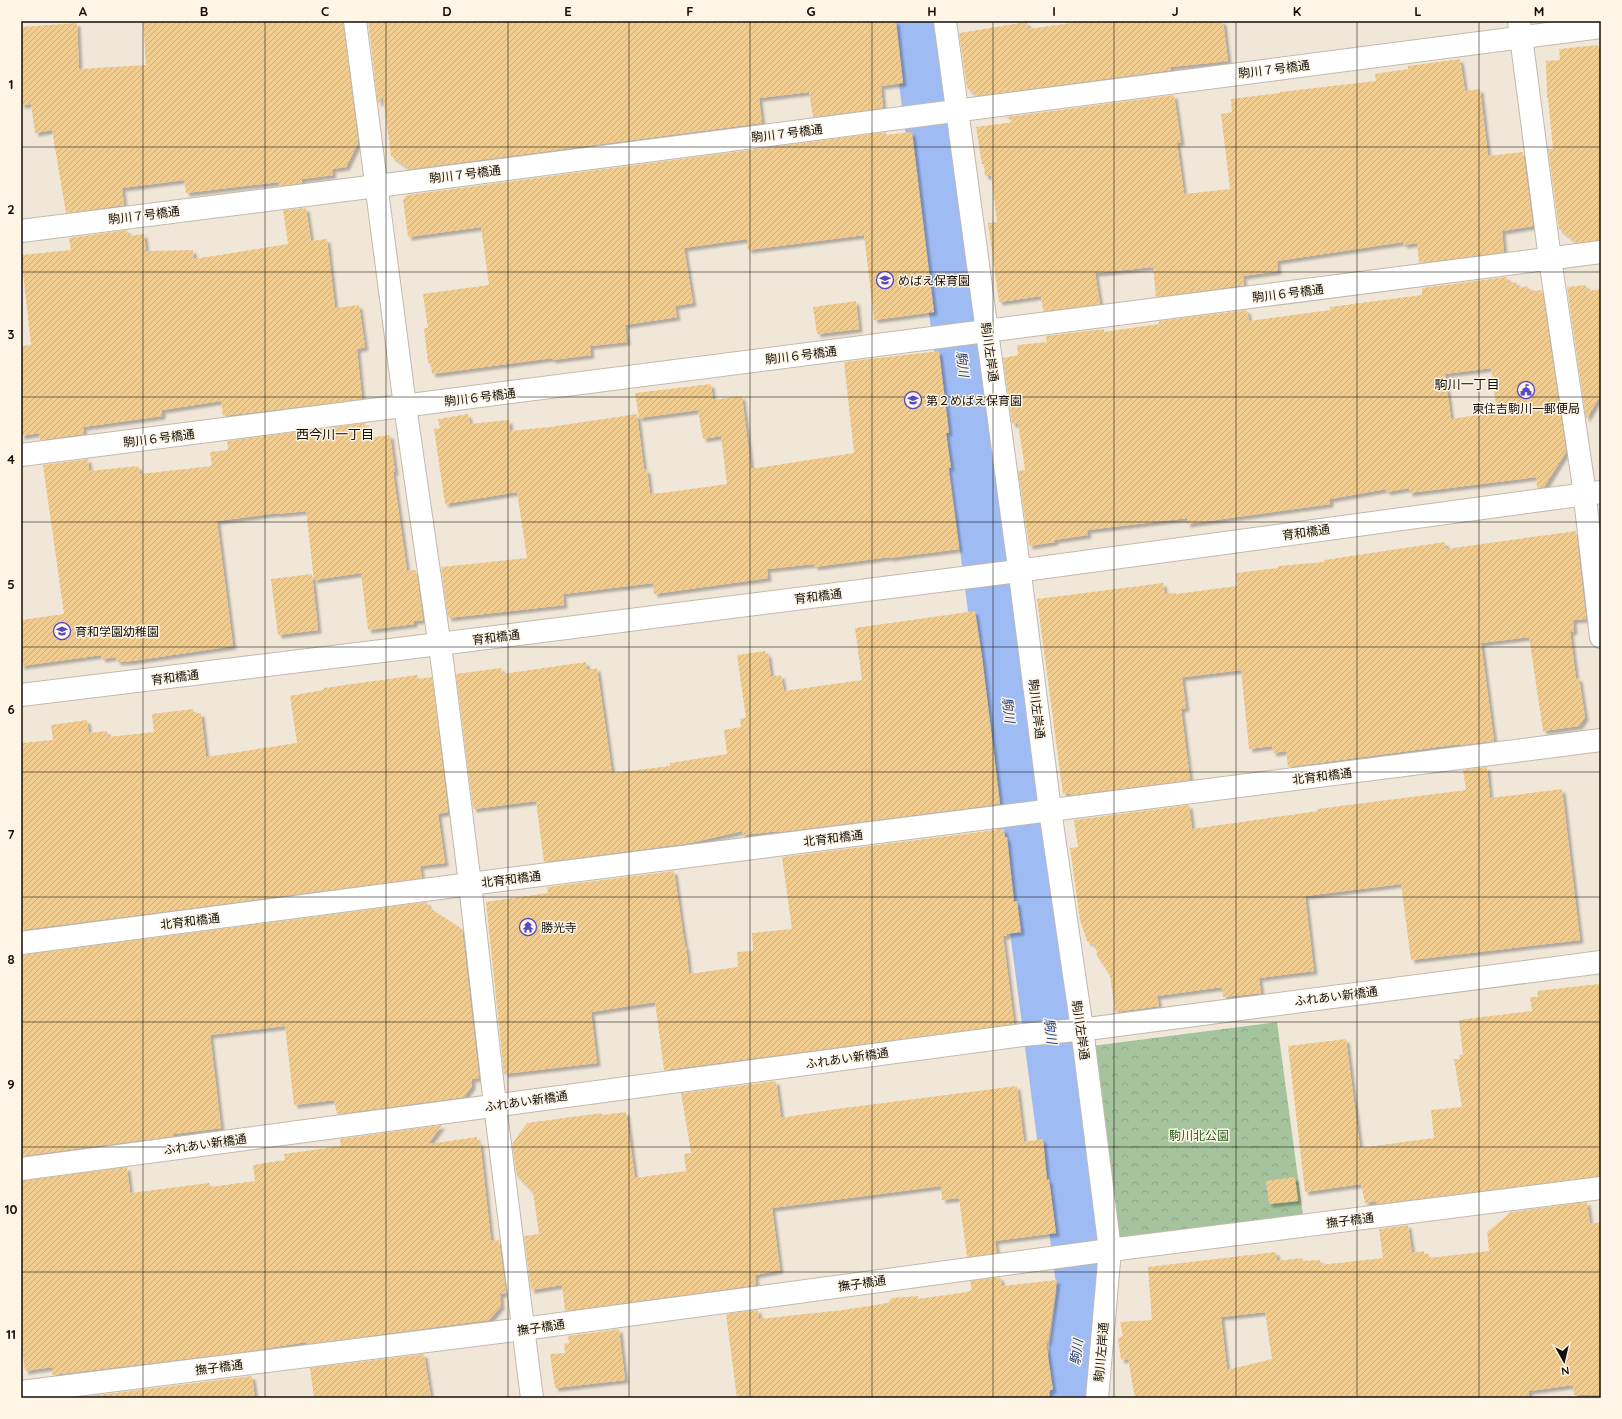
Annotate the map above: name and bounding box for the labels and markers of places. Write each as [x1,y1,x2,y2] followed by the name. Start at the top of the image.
[875,270,895,290] school or university icon: めばえ保育園
[898,273,970,288] place label: めばえ保育園
[1516,380,1536,400] public building icon: 東住吉駒川一郵便局
[903,390,923,410] school or university icon: 第２めばえ保育園
[926,393,1022,408] place label: 第２めばえ保育園
[1472,401,1580,416] place label: 東住吉駒川一郵便局
[52,621,72,641] school or university icon: 育和学園幼稚園
[75,624,159,639] place label: 育和学園幼稚園
[518,917,538,937] temple icon: 勝光寺
[541,920,577,935] place label: 勝光寺

